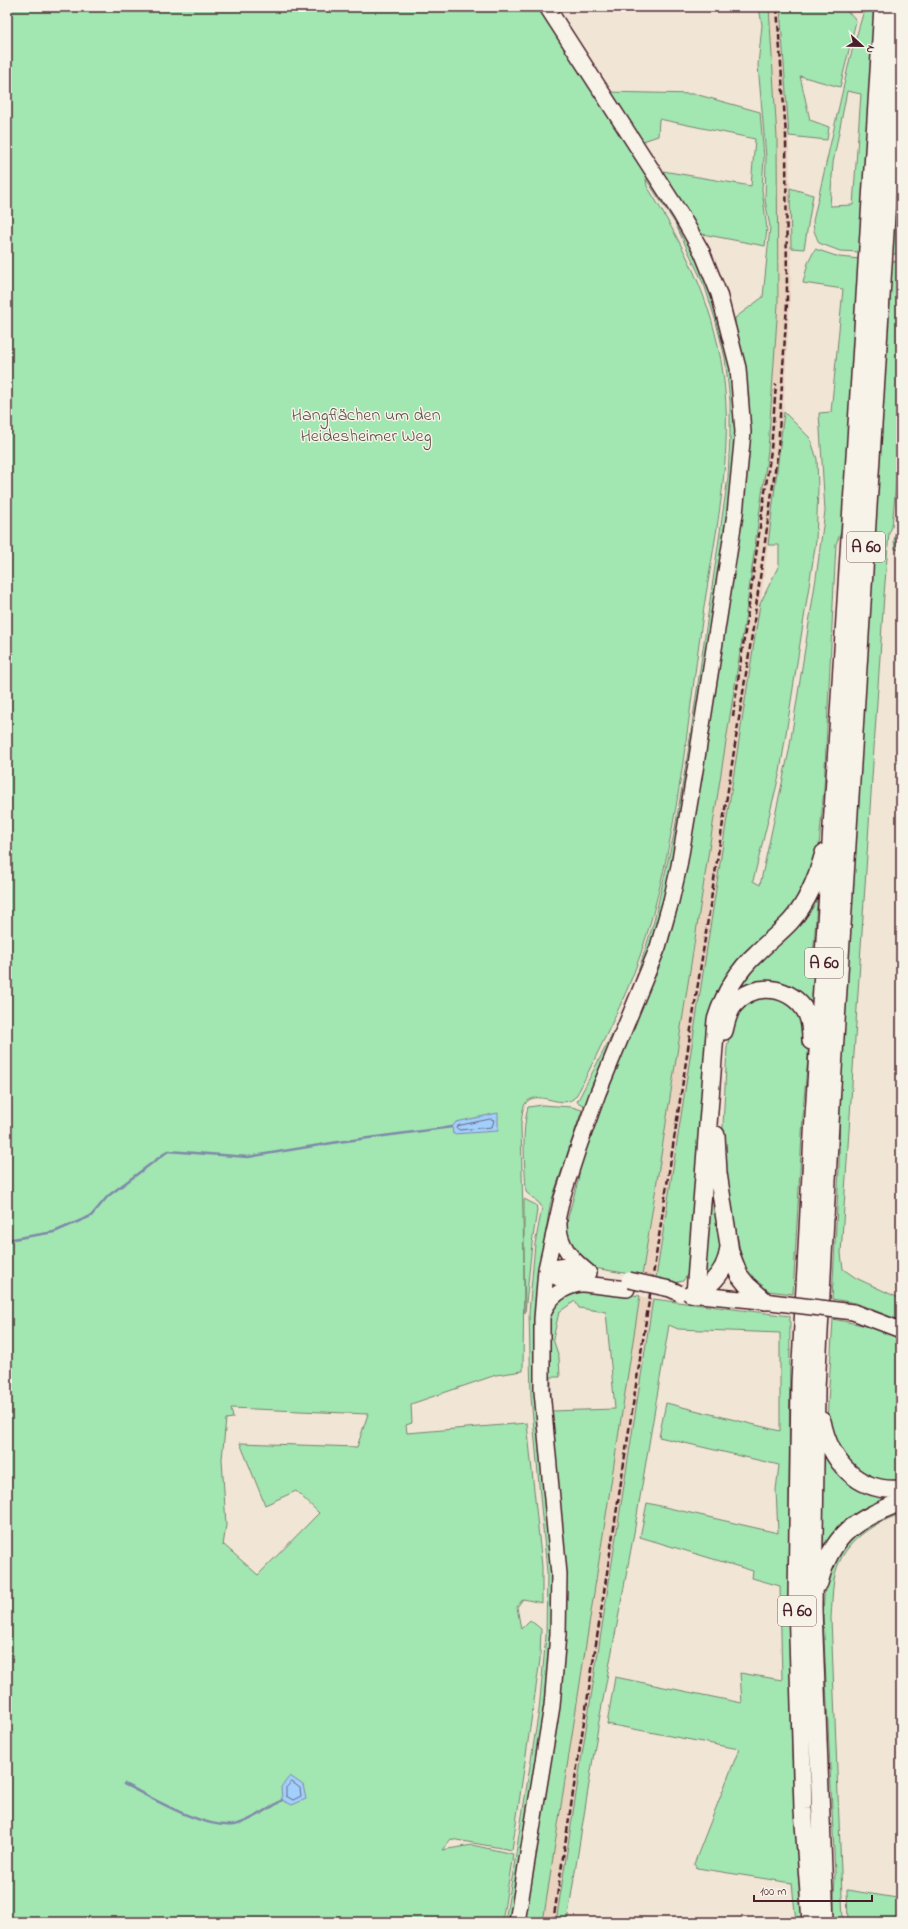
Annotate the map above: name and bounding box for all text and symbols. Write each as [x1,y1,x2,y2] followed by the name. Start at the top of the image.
[842,26,882,66] north arrow
[862,43,879,56] text: N
[291,403,441,451] park label: Hangflächen um den Heidesheimer Weg
[847,532,885,562] road number: A 60
[805,948,843,978] road number: A 60
[778,1596,816,1626] road number: A 60
[754,1877,872,1903] scale bar
[760,1883,787,1901] text: 100 m

